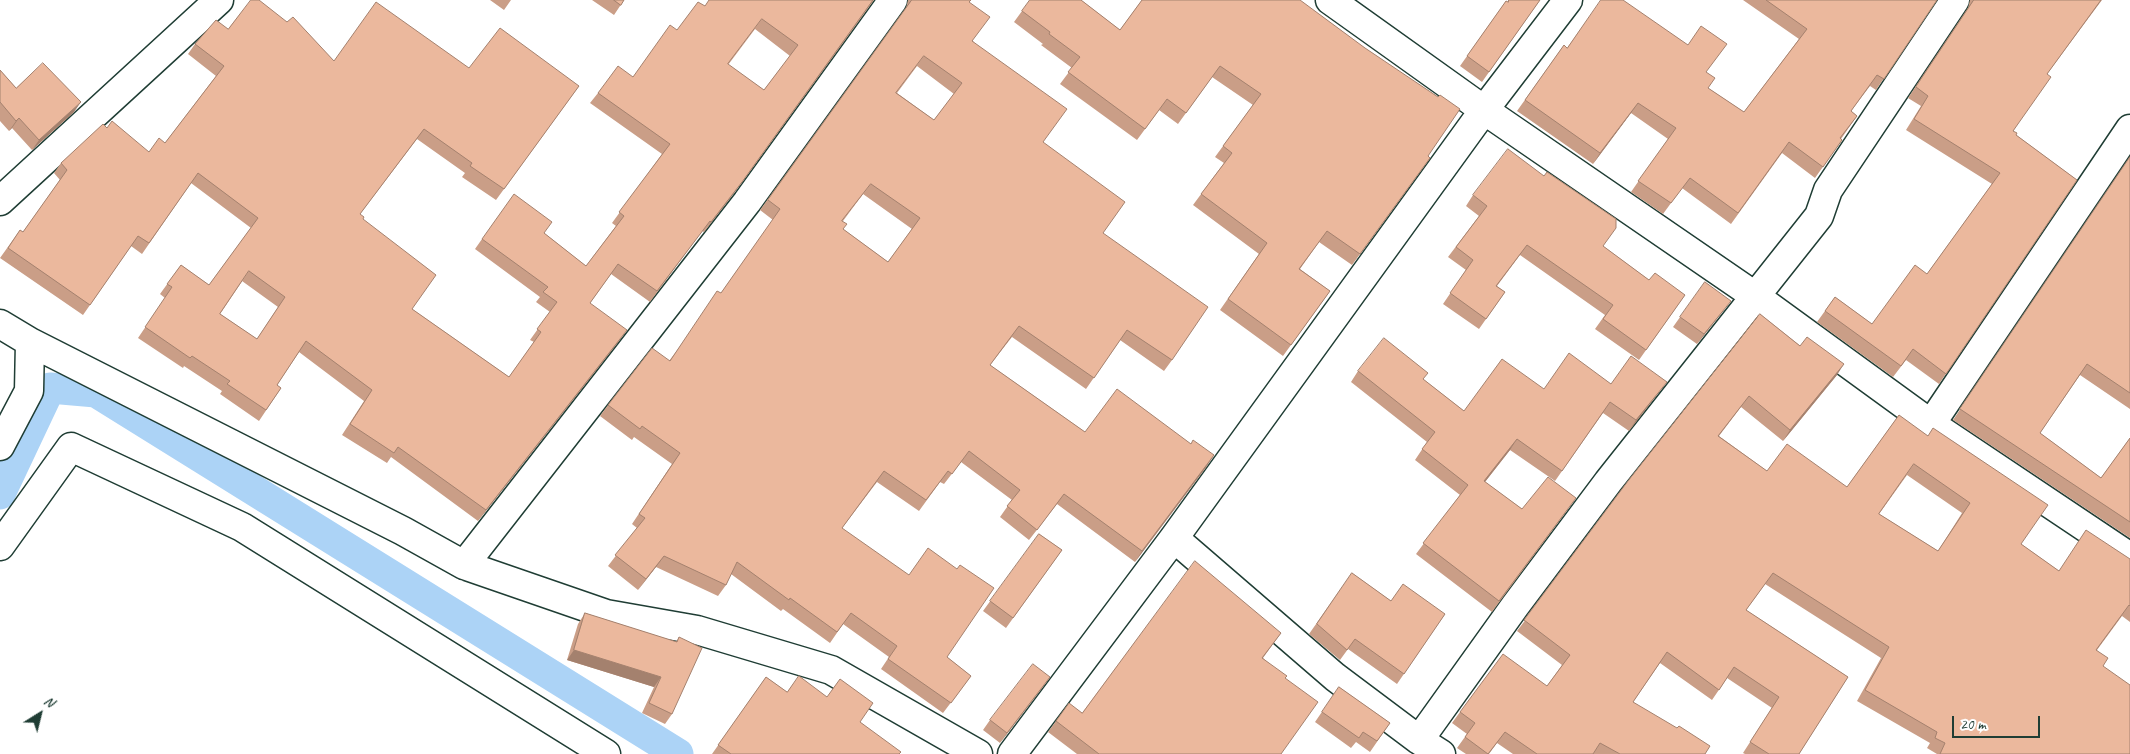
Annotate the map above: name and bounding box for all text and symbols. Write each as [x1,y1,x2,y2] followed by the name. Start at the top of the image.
[15,689,65,739] north arrow
[41,692,58,711] text: N
[1955,706,2042,738] scale bar
[1960,715,1986,734] text: 20 m

